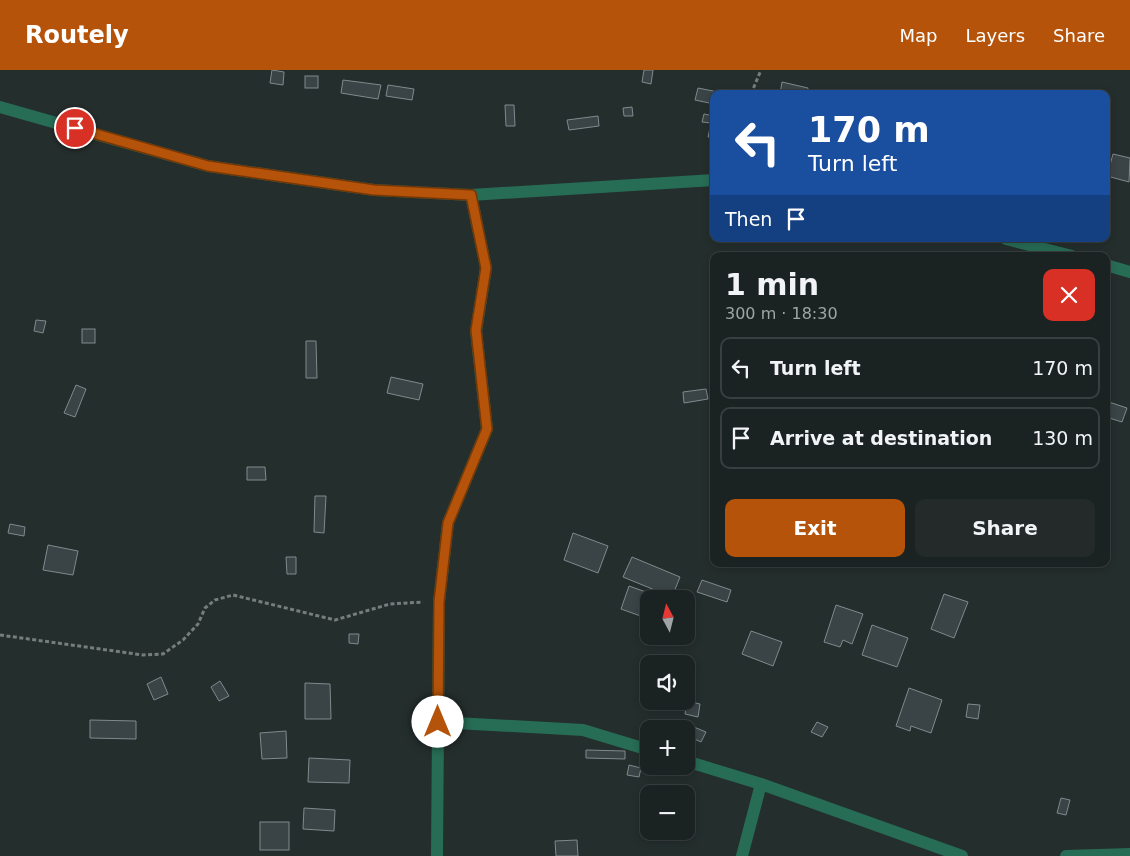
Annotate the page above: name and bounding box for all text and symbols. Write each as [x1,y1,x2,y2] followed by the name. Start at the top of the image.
[25,21,129,49] text: Routely
[899,25,937,46] text: Map
[965,25,1025,46] text: Layers
[1053,25,1105,46] text: Share
[54,107,96,149] pin
[725,110,790,175] icon: left
[808,110,930,150] text: 170 m
[61,114,89,142] icon: arrive
[808,151,897,176] text: Turn left
[782,205,810,233] icon: arrive
[725,208,772,230] text: Then
[725,267,819,302] text: 1 min
[1043,269,1095,321] button: close
[725,304,838,323] text: 300 m · 18:30
[727,354,755,382] icon: left
[770,357,861,379] text: Turn left
[1032,357,1093,379] text: 170 m
[727,424,755,452] icon: arrive
[770,427,992,449] text: Arrive at destination
[1032,427,1093,449] text: 130 m
[725,499,905,557] button: Exit
[915,499,1095,557] button: Share
[640,590,695,645] north arrow
[640,590,695,840] map controls
[640,655,695,710] button: sound
[411,695,463,747] position arrow
[640,720,695,775] button: +
[640,785,695,840] button: −

